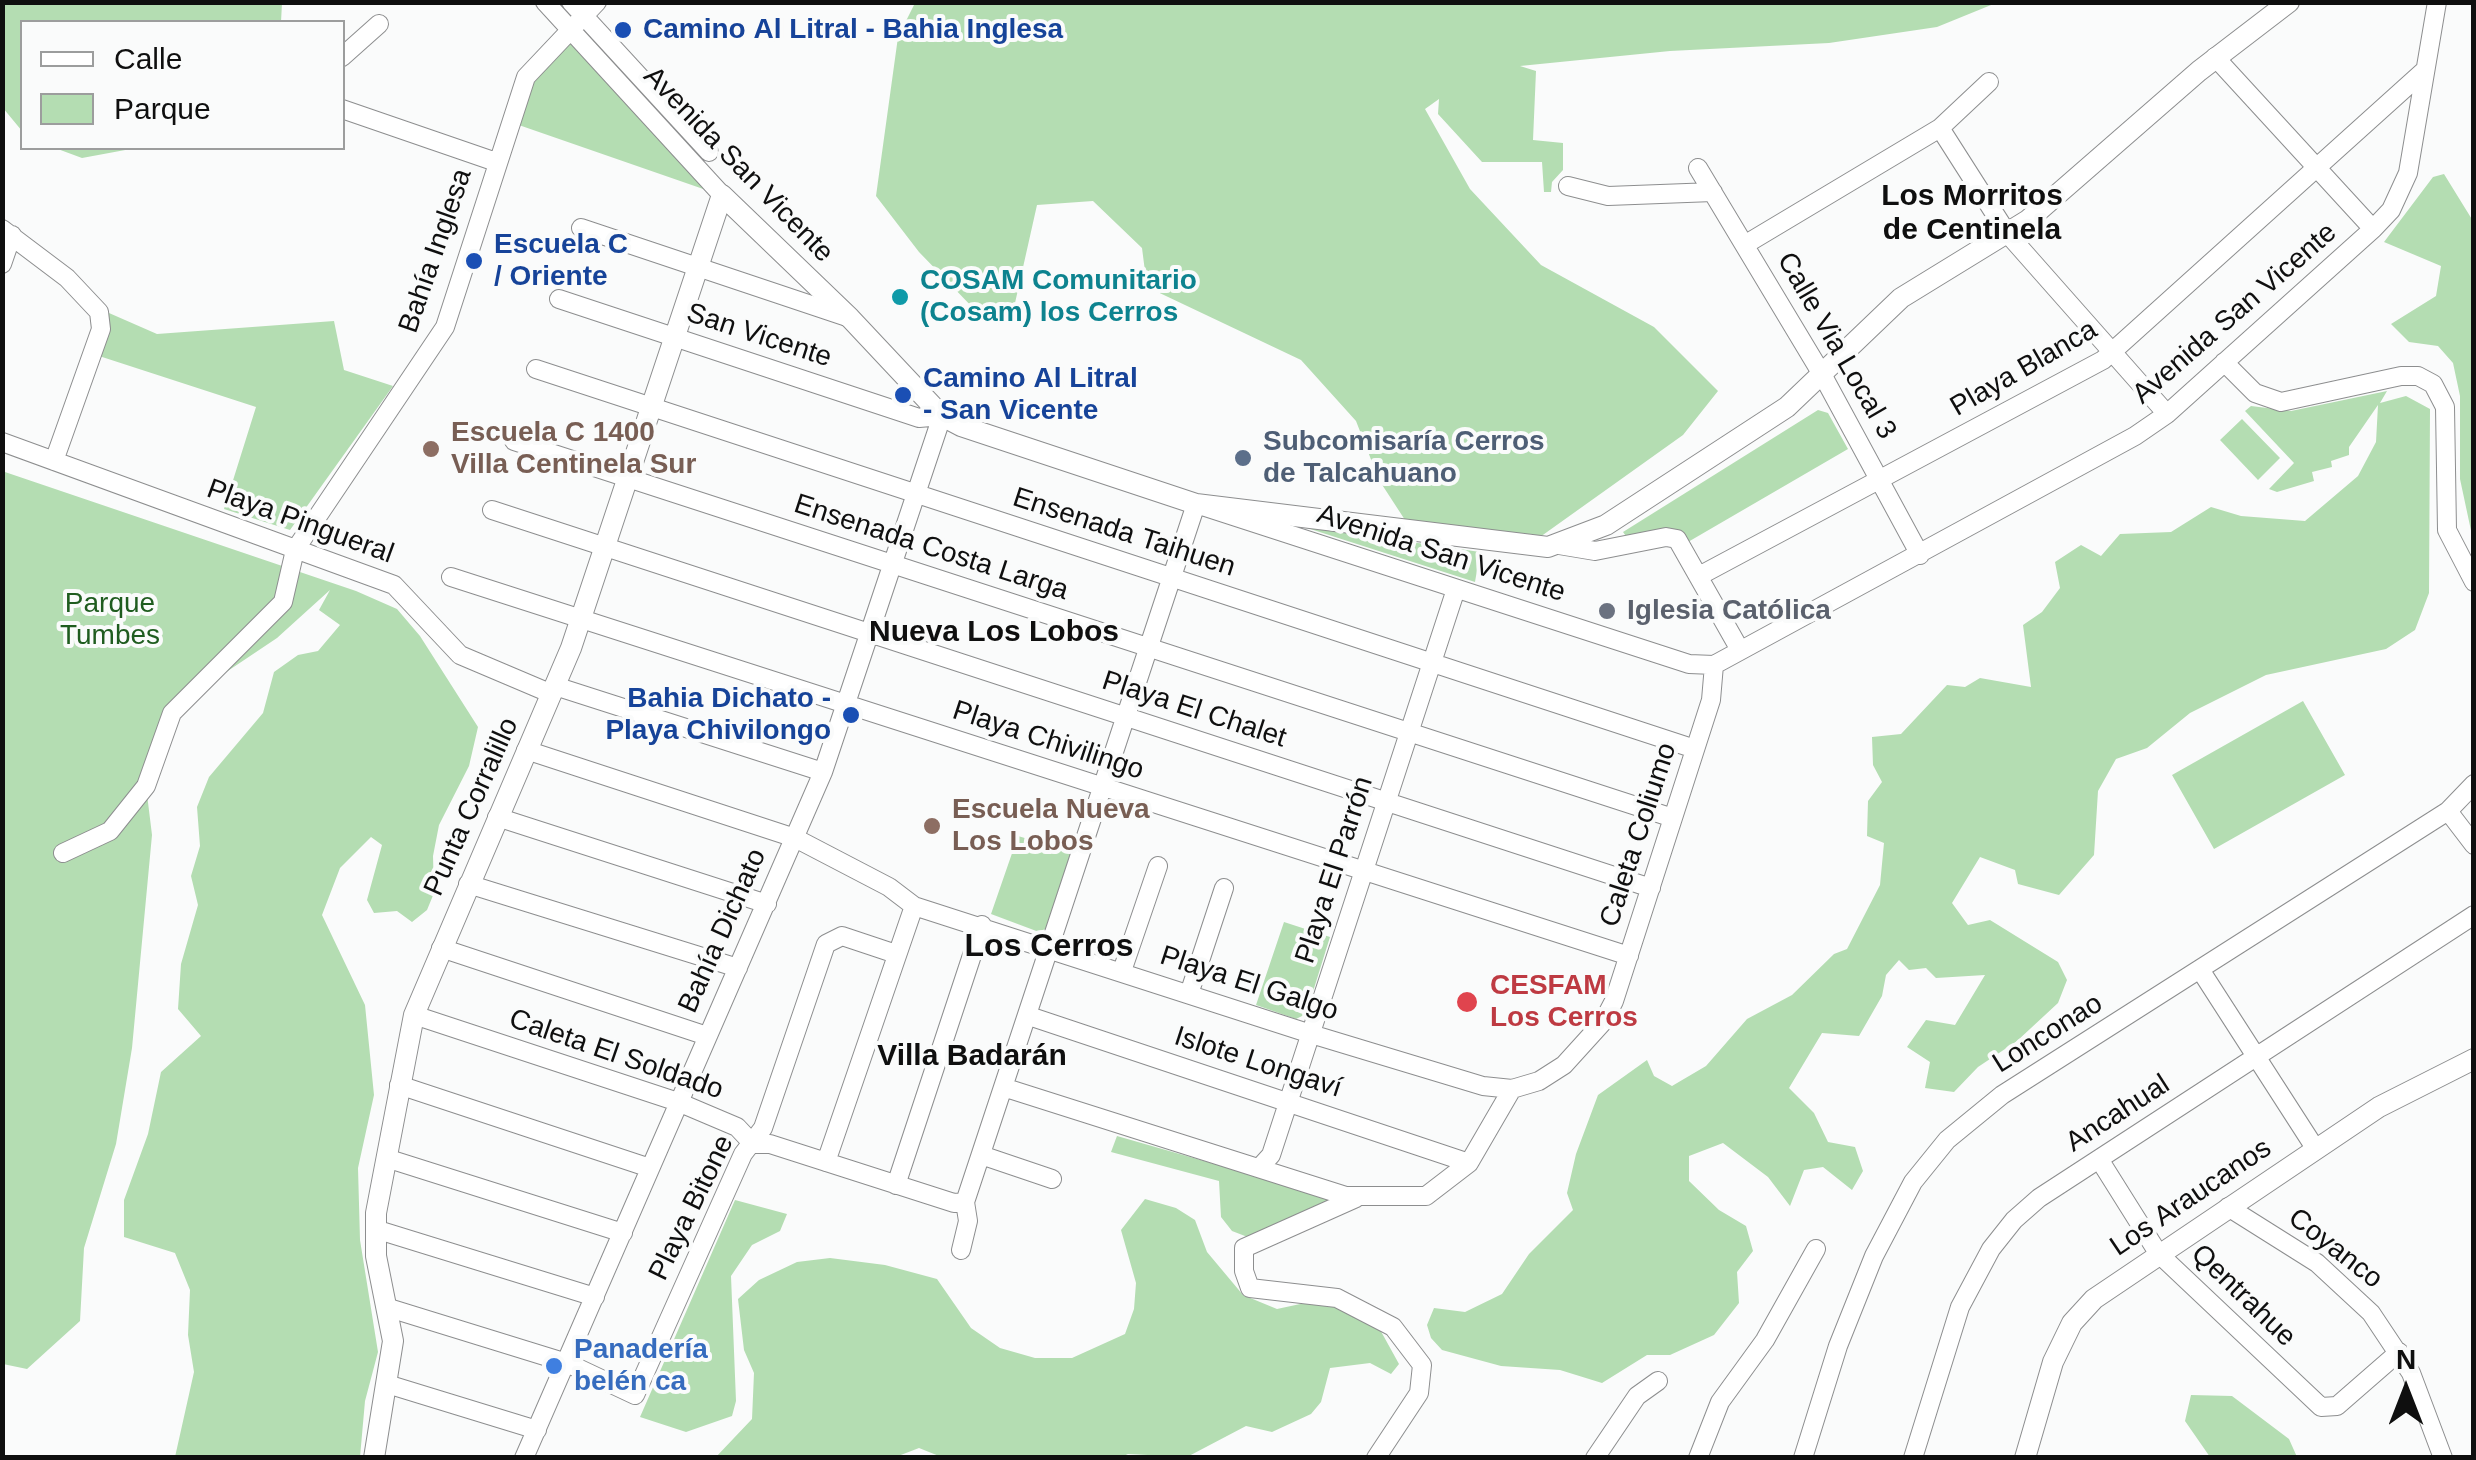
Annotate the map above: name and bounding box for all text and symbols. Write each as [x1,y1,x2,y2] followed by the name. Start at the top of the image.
[643,13,1063,47] place label: Camino Al Litral - Bahia Inglesa
[612,19,634,41] marker: Camino Al Litral - Bahia Inglesa
[20,20,345,150] legend
[114,42,182,75] text: Calle
[636,60,840,270] street label: Avenida San Vicente
[114,92,211,125] text: Parque
[392,165,480,337] street label: Bahía Inglesa
[1881,179,2063,250] district label: Los Morritos de Centinela
[2126,216,2344,412] street label: Avenida San Vicente
[494,228,628,294] place label: Escuela C / Oriente
[1769,247,1903,445] street label: Calle Via Local 3
[463,250,485,272] marker: Escuela C / Oriente
[920,264,1197,330] place label: COSAM Comunitario (Cosam) los Cerros
[889,286,911,308] marker: COSAM Comunitario (Cosam) los Cerros
[682,297,836,375] street label: San Vicente
[1945,314,2103,424] street label: Playa Blanca
[923,362,1138,428] place label: Camino Al Litral - San Vicente
[892,384,914,406] marker: Camino Al Litral - San Vicente
[451,416,696,482] place label: Escuela C 1400 Villa Centinela Sur
[1263,425,1545,491] place label: Subcomisaría Cerros de Talcahuano
[420,438,442,460] marker: Escuela C 1400 Villa Centinela Sur
[1232,447,1254,469] marker: Subcomisaría Cerros de Talcahuano
[202,473,398,571] street label: Playa Pingueral
[1008,481,1240,585] street label: Ensenada Taihuen
[790,488,1072,608] street label: Ensenada Costa Larga
[1313,498,1569,610] street label: Avenida San Vicente
[60,587,160,653] park label: Parque Tumbes
[1627,594,1831,628] place label: Iglesia Católica
[1596,600,1618,622] marker: Iglesia Católica
[869,615,1119,651] district label: Nueva Los Lobos
[1098,664,1290,756] street label: Playa El Chalet
[605,682,831,748] place label: Bahia Dichato - Playa Chivilongo
[948,694,1148,788] street label: Playa Chivilingo
[840,704,862,726] marker: Bahia Dichato - Playa Chivilongo
[418,713,526,901] street label: Punta Corralillo
[1593,739,1685,931] street label: Caleta Coliumo
[1289,772,1381,968] street label: Playa El Parrón
[952,793,1150,859] place label: Escuela Nueva Los Lobos
[921,815,943,837] marker: Escuela Nueva Los Lobos
[672,844,774,1018] street label: Bahía Dichato
[965,928,1133,966] district label: Los Cerros
[1156,939,1342,1029] street label: Playa El Galgo
[1490,969,1638,1035] place label: CESFAM Los Cerros
[1987,987,2109,1081] street label: Lonconao
[1454,989,1480,1015] marker: CESFAM Los Cerros
[505,1003,727,1107] street label: Caleta El Soldado
[1170,1020,1346,1106] street label: Islote Longaví
[877,1039,1067,1075] district label: Villa Badarán
[2060,1068,2176,1160] street label: Ancahual
[642,1130,742,1286] street label: Playa Bitone
[2104,1132,2278,1264] street label: Los Araucanos
[2281,1202,2389,1296] street label: Coyanco
[2184,1238,2302,1354] street label: Qentrahue
[574,1333,708,1399] place label: Panadería belén ca
[2356,1340,2456,1440] north arrow
[2396,1344,2416,1375] text: N
[543,1355,565,1377] marker: Panadería belén ca

